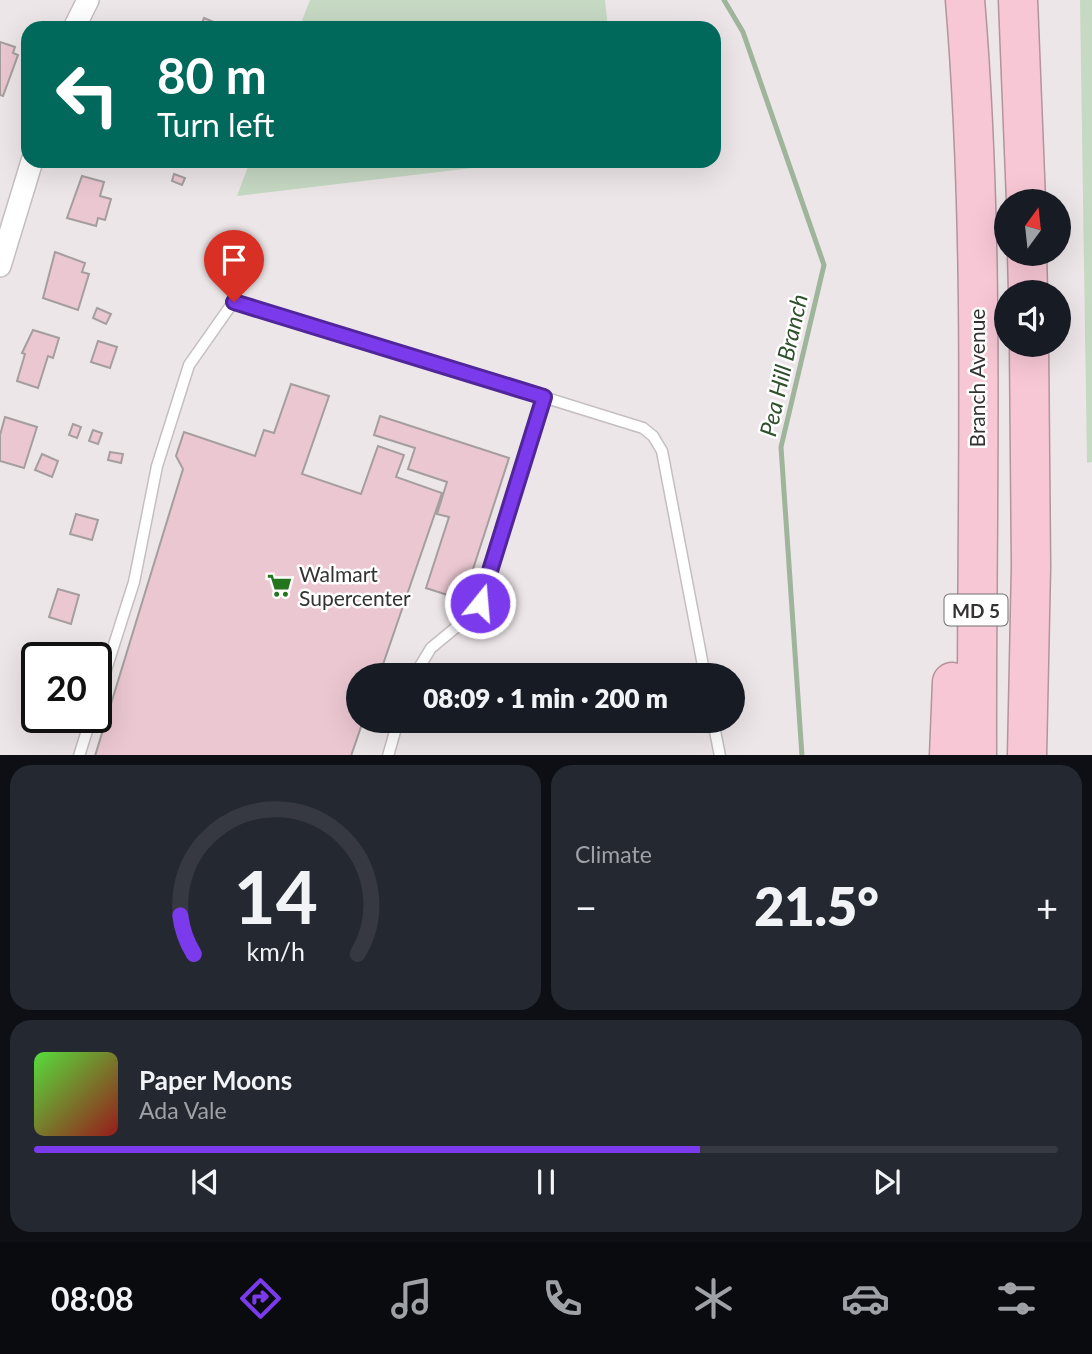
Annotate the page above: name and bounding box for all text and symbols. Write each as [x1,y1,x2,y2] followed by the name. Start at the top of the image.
[157,46,267,104] text: 80 m
[42,49,133,140] icon: left
[157,105,274,144] text: Turn left
[994,189,1071,266] north arrow
[994,189,1071,357] map controls
[204,230,264,302] pin
[215,241,253,279] icon: arrive
[994,280,1071,357] button: sound
[753,291,813,439] water label: Pea Hill Branch
[964,309,989,447] street label: Branch Avenue
[299,561,411,610] place label: Walmart Supercenter
[443,566,517,640] position arrow
[265,571,293,599] supermarket icon: Walmart Supercenter
[944,594,1007,625] road number: MD 5
[21,642,112,733] speed limit sign: 20
[423,682,668,714] text: 08:09 · 1 min · 200 m
[575,840,652,868] text: Climate
[233,852,318,940] text: 14
[754,875,879,937] text: 21.5°
[575,884,597,930] text: −
[1036,884,1058,930] text: +
[246,935,305,965] text: km/h
[139,1064,292,1096] text: Paper Moons
[139,1096,227,1124] text: Ada Vale
[186,1163,224,1201] icon: previous
[527,1163,565,1201] icon: pause
[868,1163,906,1201] icon: next
[236,1274,285,1323] icon: directions
[387,1274,436,1323] icon: music
[538,1274,587,1323] icon: phone
[689,1274,738,1323] icon: climate
[841,1274,890,1323] icon: car
[992,1274,1041,1323] icon: filters
[51,1279,134,1318] text: 08:08

